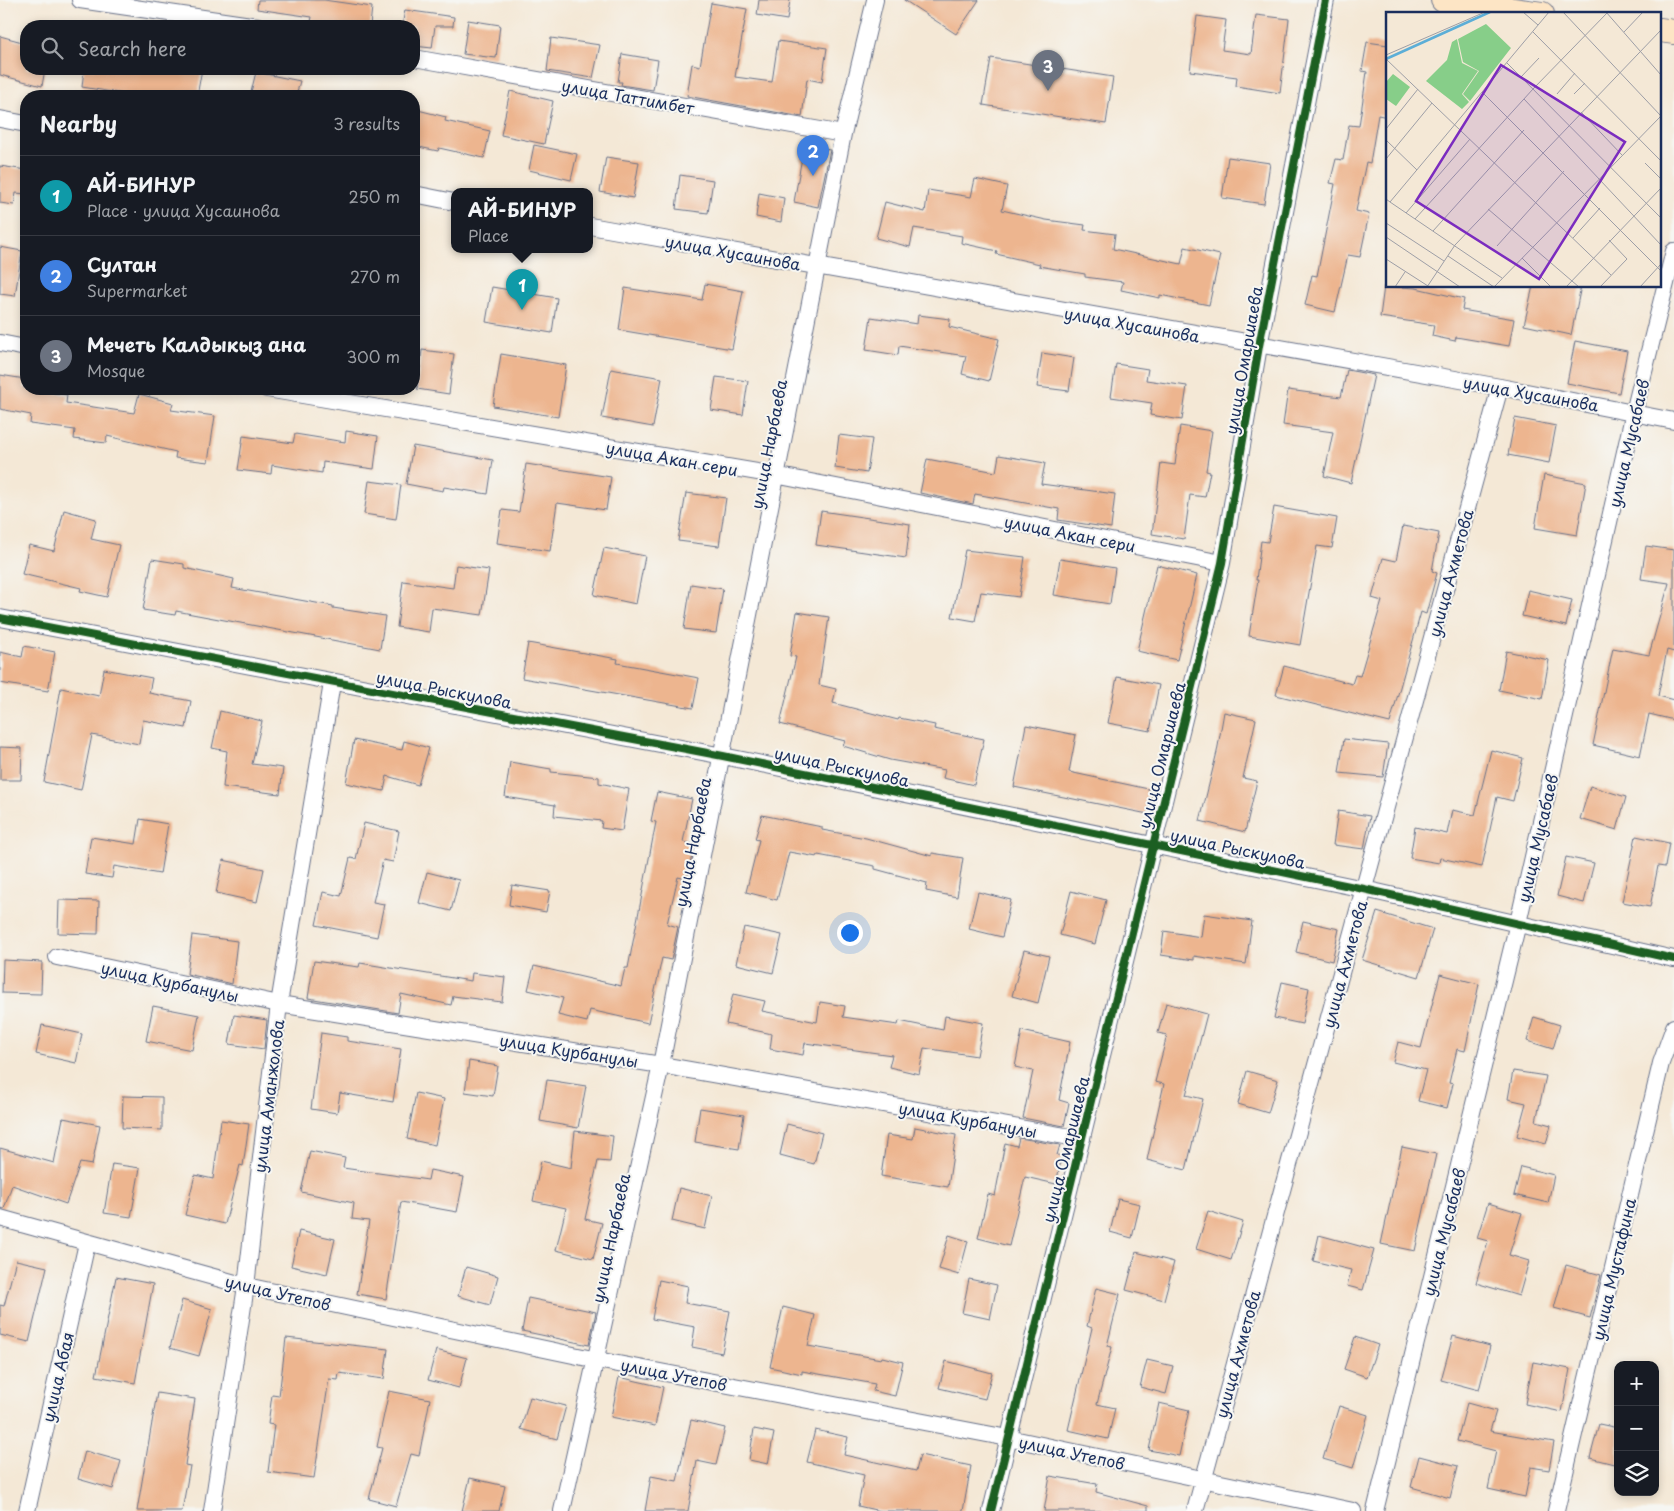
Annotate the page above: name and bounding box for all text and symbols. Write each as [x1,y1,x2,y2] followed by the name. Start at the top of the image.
[1386,12,1662,288] inset map
[20,20,420,75] search box
[38,34,66,62] icon: search
[78,34,187,62] text: Search here
[1032,50,1064,91] pin: 3
[560,73,697,120] street label: улица Таттимбет
[40,107,117,139] text: Nearby
[333,111,400,135] text: 3 results
[797,135,829,176] pin: 2
[87,170,195,198] text: АЙ-БИНУР
[52,184,60,208] text: 1
[349,184,400,208] text: 250 m
[451,188,593,253] popup
[468,195,576,223] text: АЙ-БИНУР
[87,198,280,222] text: Place · улица Хусаинова
[468,223,509,247] text: Place
[663,228,803,276] street label: улица Хусаинова
[87,250,157,278] text: Султан
[50,264,62,288] text: 2
[350,264,400,288] text: 270 m
[506,269,538,310] pin: 1
[87,278,187,302] text: Supermarket
[1218,284,1268,436] street label: улица Омаршаева
[1062,300,1202,348] street label: улица Хусаинова
[87,330,306,358] text: Мечеть Калдыкыз ана
[51,344,61,368] text: 3
[346,344,400,368] text: 300 m
[87,358,145,382] text: Mosque
[1461,369,1601,417] street label: улица Хусаинова
[1602,376,1654,510] street label: улица Мусабаев
[744,377,792,511] street label: улица Нарбаева
[604,435,740,481] street label: улица Акан сери
[1421,506,1479,640] street label: улица Ахметова
[1002,508,1138,558] street label: улица Акан сери
[374,664,514,714] street label: улица Рыскулова
[1131,679,1191,831] street label: улица Омаршаева
[772,740,912,792] street label: улица Рыскулова
[1511,771,1563,905] street label: улица Мусабаев
[668,775,716,909] street label: улица Нарбаева
[1168,822,1308,874] street label: улица Рыскулова
[1315,897,1373,1031] street label: улица Ахметова
[837,920,863,946] your location
[99,955,241,1007] street label: улица Курбанулы
[247,1018,289,1174] street label: улица Аманжолова
[498,1027,640,1073] street label: улица Курбанулы
[1035,1073,1095,1225] street label: улица Омаршаева
[897,1095,1039,1143] street label: улица Курбанулы
[1415,1165,1471,1299] street label: улица Мусабаев
[585,1171,635,1305] street label: улица Нарбаева
[1585,1195,1641,1343] street label: улица Мустафина
[223,1268,333,1316] street label: улица Утепов
[1208,1287,1266,1421] street label: улица Ахметова
[35,1330,79,1424] street label: улица Абая
[619,1352,729,1396] street label: улица Утепов
[1614,1361,1659,1496] map controls
[1614,1361,1659,1406] button: +
[1614,1406,1659,1451] button: −
[1017,1429,1127,1475] street label: улица Утепов
[1614,1451,1659,1496] button: layers

